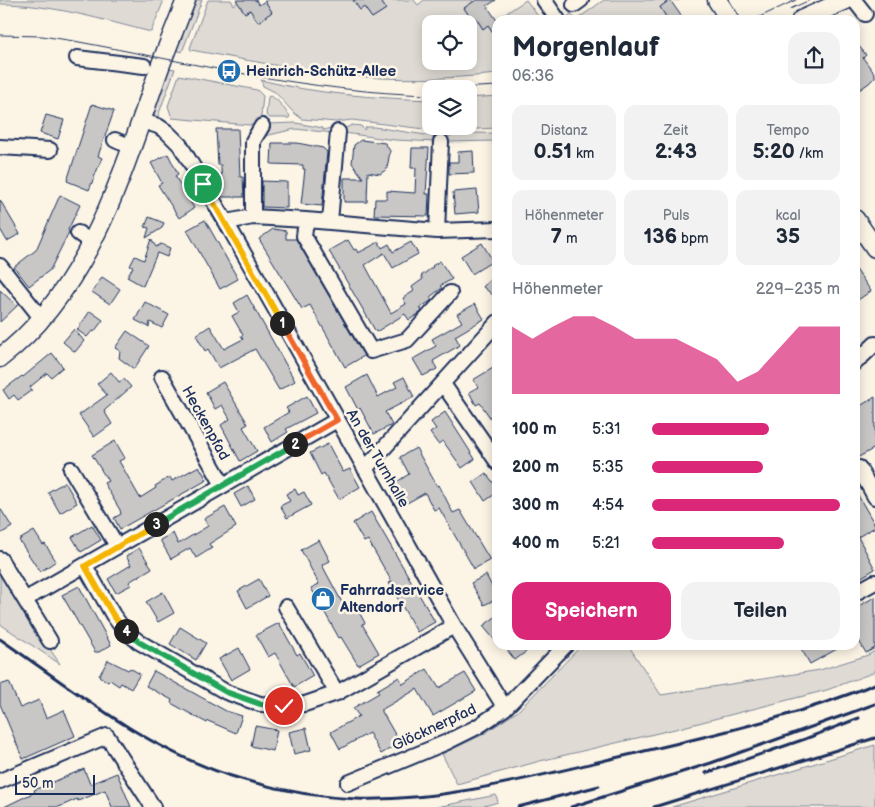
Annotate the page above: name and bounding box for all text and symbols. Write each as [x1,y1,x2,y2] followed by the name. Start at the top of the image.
[422,15,477,135] map controls
[422,15,477,70] button: locate
[512,31,659,64] text: Morgenlauf
[788,32,840,84] button: share
[216,58,242,84] bus stop icon: Heinrich-Schütz-Allee
[246,62,396,81] place label: Heinrich-Schütz-Allee
[512,67,554,86] text: 06:36
[422,80,477,135] button: layers
[541,122,587,139] text: Distanz
[664,122,688,139] text: Zeit
[767,122,809,139] text: Tempo
[534,139,572,164] text: 0.51
[655,139,697,164] text: 2:43
[753,139,795,164] text: 5:20
[572,145,594,162] text: km
[795,145,824,162] text: /km
[182,163,224,205] pin
[189,170,217,198] icon: arrive
[524,207,604,224] text: Höhenmeter
[663,207,689,224] text: Puls
[775,207,801,224] text: kcal
[551,224,562,249] text: 7
[643,224,677,249] text: 136
[776,224,800,249] text: 35
[562,230,577,247] text: m
[677,230,709,247] text: bpm
[512,280,602,299] text: Höhenmeter
[756,280,840,299] text: 229–235 m
[270,310,294,336] pin: 1
[280,315,285,332] text: 1
[177,383,234,464] street label: Heckenpfad
[342,406,413,511] street label: An der Turnhalle
[512,420,557,439] text: 100 m
[592,420,620,439] text: 5:31
[282,432,308,456] pin: 2
[291,436,300,453] text: 2
[512,458,559,477] text: 200 m
[592,458,623,477] text: 5:35
[512,496,559,515] text: 300 m
[592,496,624,515] text: 4:54
[144,512,168,536] pin: 3
[152,516,161,533] text: 3
[512,534,559,553] text: 400 m
[592,534,620,553] text: 5:21
[339,581,444,617] place label: Fahrradservice Altendorf
[512,582,671,640] button: Speichern
[681,582,840,640] button: Teilen
[310,586,336,612] shop icon: Fahrradservice Altendorf
[114,618,138,644] pin: 4
[122,623,131,640] text: 4
[263,685,305,727] pin
[270,692,298,720] icon: check
[389,700,479,755] street label: Glöcknerpfad
[15,772,95,795] scale bar
[22,775,54,792] text: 50 m

